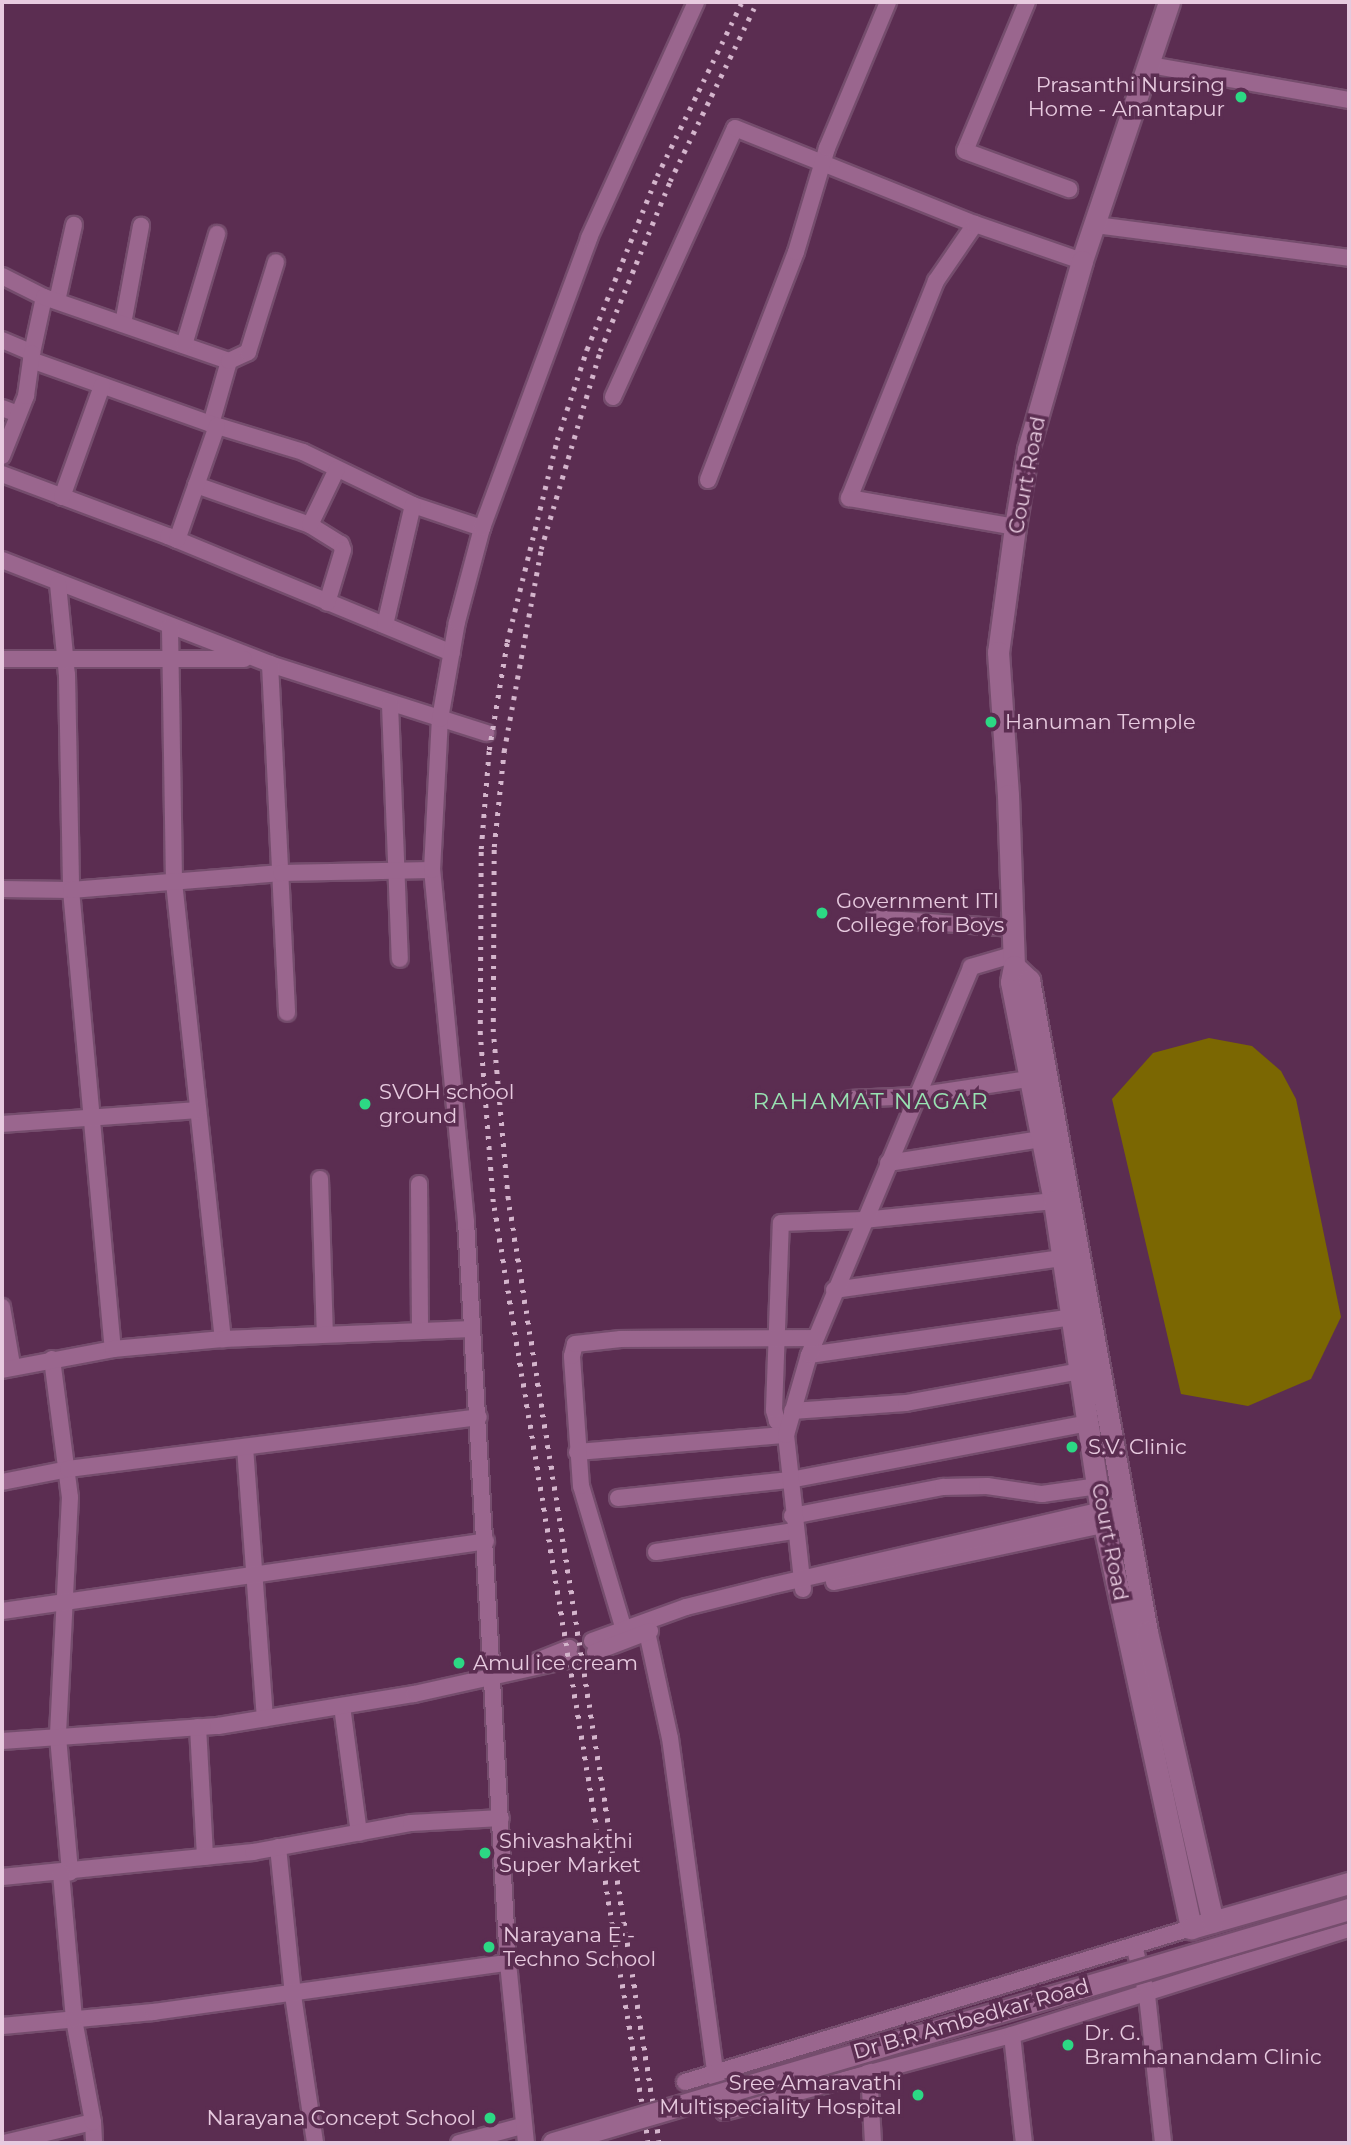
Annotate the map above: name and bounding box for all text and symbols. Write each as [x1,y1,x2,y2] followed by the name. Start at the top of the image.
[1028,72,1225,122] place label: Prasanthi Nursing Home - Anantapur
[1231,87,1251,107] marker: Prasanthi Nursing Home - Anantapur
[1003,414,1051,536] street label: Court Road
[1005,709,1196,735] place label: Hanuman Temple
[983,714,999,730] marker: Hanuman Temple
[836,888,1004,938] place label: Government ITI College for Boys
[814,905,830,921] marker: Government ITI College for Boys
[379,1079,514,1129] place label: SVOH school ground
[754,1087,988,1115] district label: RAHAMAT NAGAR
[357,1096,373,1112] marker: SVOH school ground
[1088,1434,1187,1460] place label: S.V. Clinic
[1062,1437,1082,1457] marker: S.V. Clinic
[1086,1481,1134,1603] street label: Court Road
[473,1650,638,1676] place label: Amul ice cream
[451,1655,467,1671] marker: Amul ice cream
[499,1828,641,1878] place label: Shivashakthi Super Market
[477,1845,493,1861] marker: Shivashakthi Super Market
[503,1922,656,1972] place label: Narayana E - Techno School
[481,1939,497,1955] marker: Narayana E - Techno School
[850,1973,1092,2065] street label: Dr B.R Ambedkar Road
[1084,2020,1322,2070] place label: Dr. G. Bramhanandam Clinic
[1058,2035,1078,2055] marker: Dr. G. Bramhanandam Clinic
[659,2070,902,2120] place label: Sree Amaravathi Multispeciality Hospital
[908,2085,928,2105] marker: Sree Amaravathi Multispeciality Hospital
[206,2105,476,2131] place label: Narayana Concept School
[482,2110,498,2126] marker: Narayana Concept School

